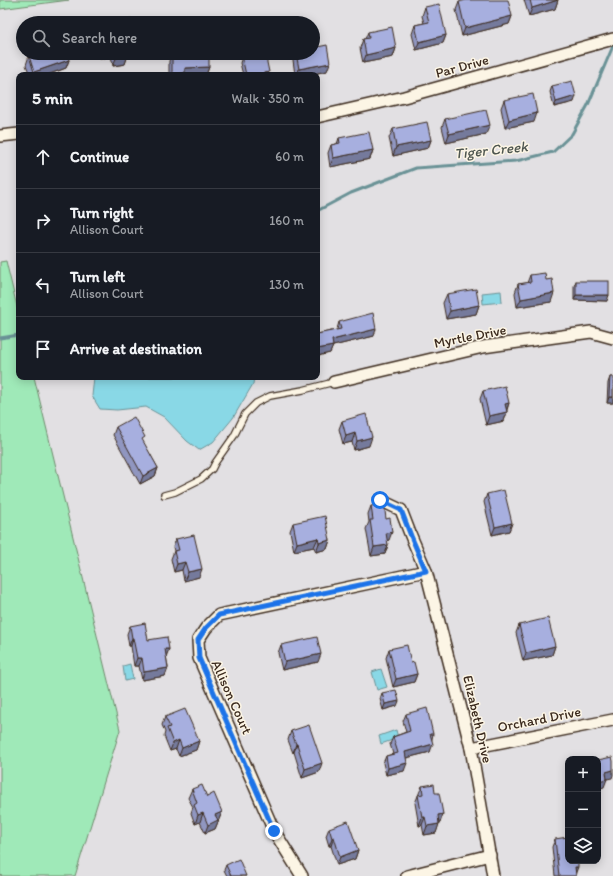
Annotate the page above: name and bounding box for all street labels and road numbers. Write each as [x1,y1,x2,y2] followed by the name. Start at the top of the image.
[434,51,491,82] street label: Par Drive
[433,321,508,352] street label: Myrtle Drive
[208,658,255,737] street label: Allison Court
[459,673,496,765] street label: Elizabeth Drive
[496,703,583,736] street label: Orchard Drive

